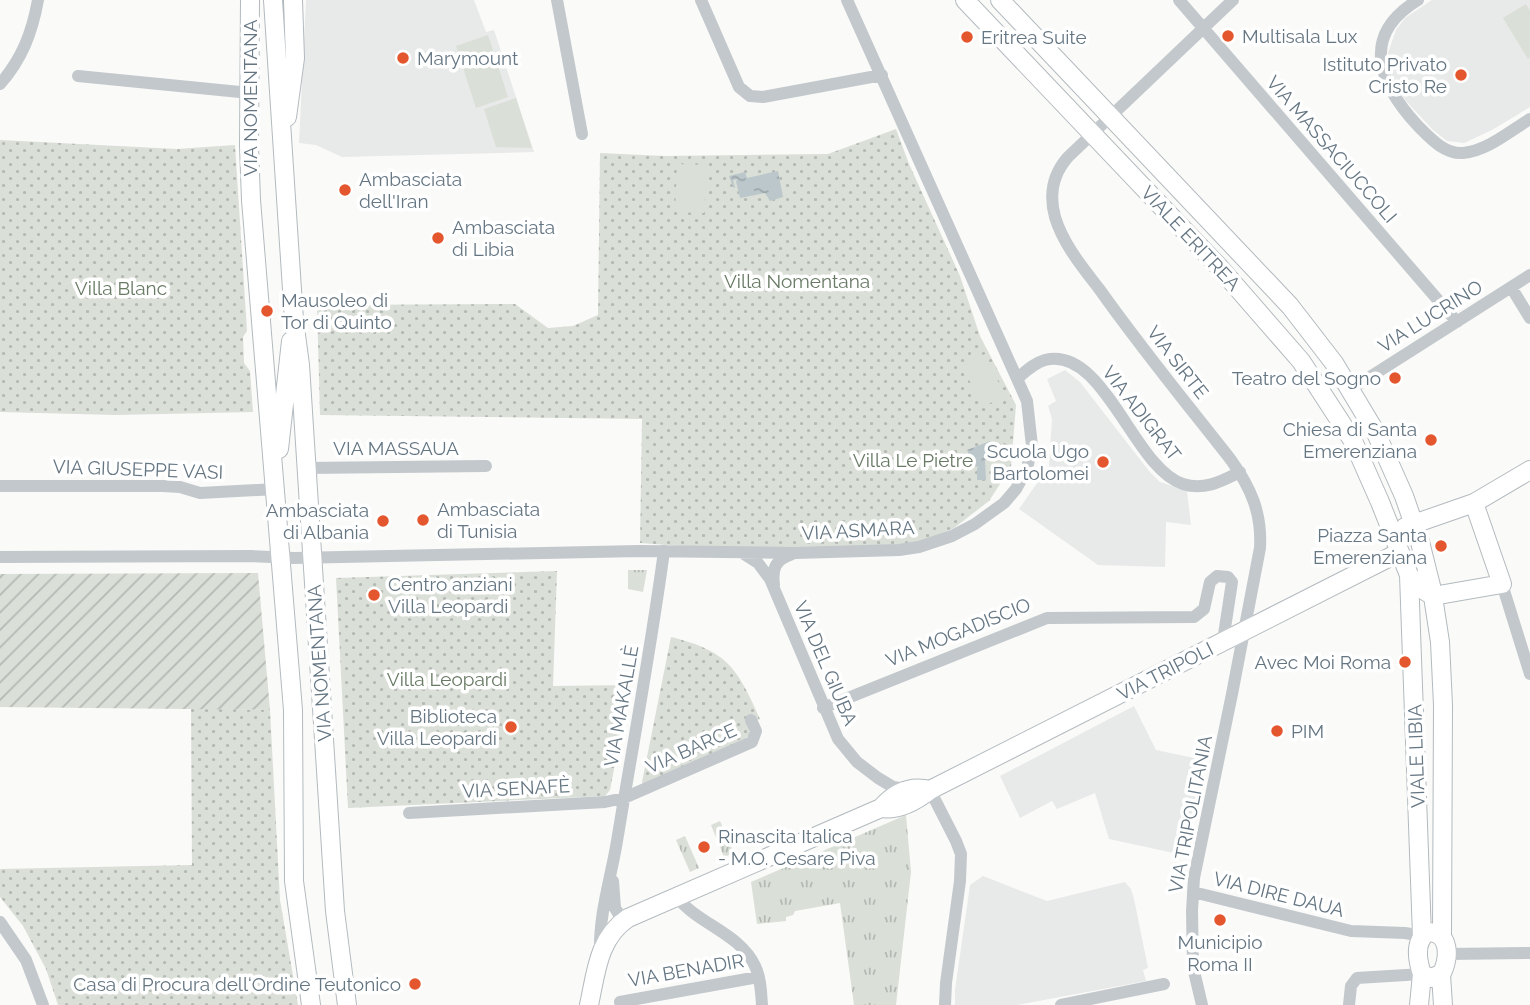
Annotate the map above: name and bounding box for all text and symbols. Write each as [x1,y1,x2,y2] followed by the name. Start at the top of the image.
[239,19,261,177] street label: VIA NOMENTANA
[1242,25,1358,47] place label: Multisala Lux
[981,26,1087,48] place label: Eritrea Suite
[1220,28,1236,44] marker: Multisala Lux
[959,29,975,45] marker: Eritrea Suite
[417,47,519,69] place label: Marymount
[395,50,411,66] marker: Marymount
[1322,53,1447,97] place label: Istituto Privato Cristo Re
[1453,67,1469,83] marker: Istituto Privato Cristo Re
[1262,71,1402,227] street label: VIA MASSACIUCCOLI
[359,168,462,212] place label: Ambasciata dell'Iran
[1137,181,1245,295] street label: VIALE ERITREA
[337,182,353,198] marker: Ambasciata dell'Iran
[452,216,555,260] place label: Ambasciata di Libia
[430,230,446,246] marker: Ambasciata di Libia
[724,270,870,292] park label: Villa Nomentana
[1374,275,1486,357] street label: VIA LUCRINO
[75,277,167,299] park label: Villa Blanc
[281,289,392,333] place label: Mausoleo di Tor di Quinto
[259,303,275,319] marker: Mausoleo di Tor di Quinto
[1143,321,1213,403] street label: VIA SIRTE
[1098,361,1186,465] street label: VIA ADIGRAT
[1232,367,1381,389] place label: Teatro del Sogno
[1387,370,1403,386] marker: Teatro del Sogno
[1283,418,1417,462] place label: Chiesa di Santa Emerenziana
[1423,432,1439,448] marker: Chiesa di Santa Emerenziana
[333,437,459,459] street label: VIA MASSAUA
[987,440,1089,484] place label: Scuola Ugo Bartolomei
[853,449,973,471] park label: Villa Le Pietre
[1095,454,1111,470] marker: Scuola Ugo Bartolomei
[52,455,224,483] street label: VIA GIUSEPPE VASI
[437,498,540,542] place label: Ambasciata di Tunisia
[266,499,369,543] place label: Ambasciata di Albania
[415,512,431,528] marker: Ambasciata di Tunisia
[375,513,391,529] marker: Ambasciata di Albania
[801,516,915,544] street label: VIA ASMARA
[1313,524,1427,568] place label: Piazza Santa Emerenziana
[1433,538,1449,554] marker: Piazza Santa Emerenziana
[388,573,513,617] place label: Centro anziani Villa Leopardi
[303,584,335,742] street label: VIA NOMENTANA
[366,587,382,603] marker: Centro anziani Villa Leopardi
[883,593,1033,671] street label: VIA MOGADISCIO
[790,597,862,729] street label: VIA DEL GIUBA
[1113,637,1217,705] street label: VIA TRIPOLI
[599,644,643,768] street label: VIA MAKALLÈ
[1255,651,1391,673] place label: Avec Moi Roma
[1397,654,1413,670] marker: Avec Moi Roma
[387,668,507,690] park label: Villa Leopardi
[1403,704,1429,808] street label: VIALE LIBIA
[377,705,497,749] place label: Biblioteca Villa Leopardi
[642,718,740,778] street label: VIA BARCE
[503,719,519,735] marker: Biblioteca Villa Leopardi
[1291,720,1324,742] place label: PIM
[1269,723,1285,739] marker: PIM
[1164,733,1216,895] street label: VIA TRIPOLITANIA
[461,774,571,802] street label: VIA SENAFÈ
[718,825,876,869] place label: Rinascita Italica - M.O. Cesare Piva
[696,839,712,855] marker: Rinascita Italica - M.O. Cesare Piva
[1211,867,1347,921] street label: VIA DIRE DAUA
[1212,912,1228,928] marker: Municipio Roma II
[1178,931,1262,975] place label: Municipio Roma II
[626,949,746,991] street label: VIA BENADIR
[73,973,401,995] place label: Casa di Procura dell‘Ordine Teutonico
[407,976,423,992] marker: Casa di Procura dell‘Ordine Teutonico

